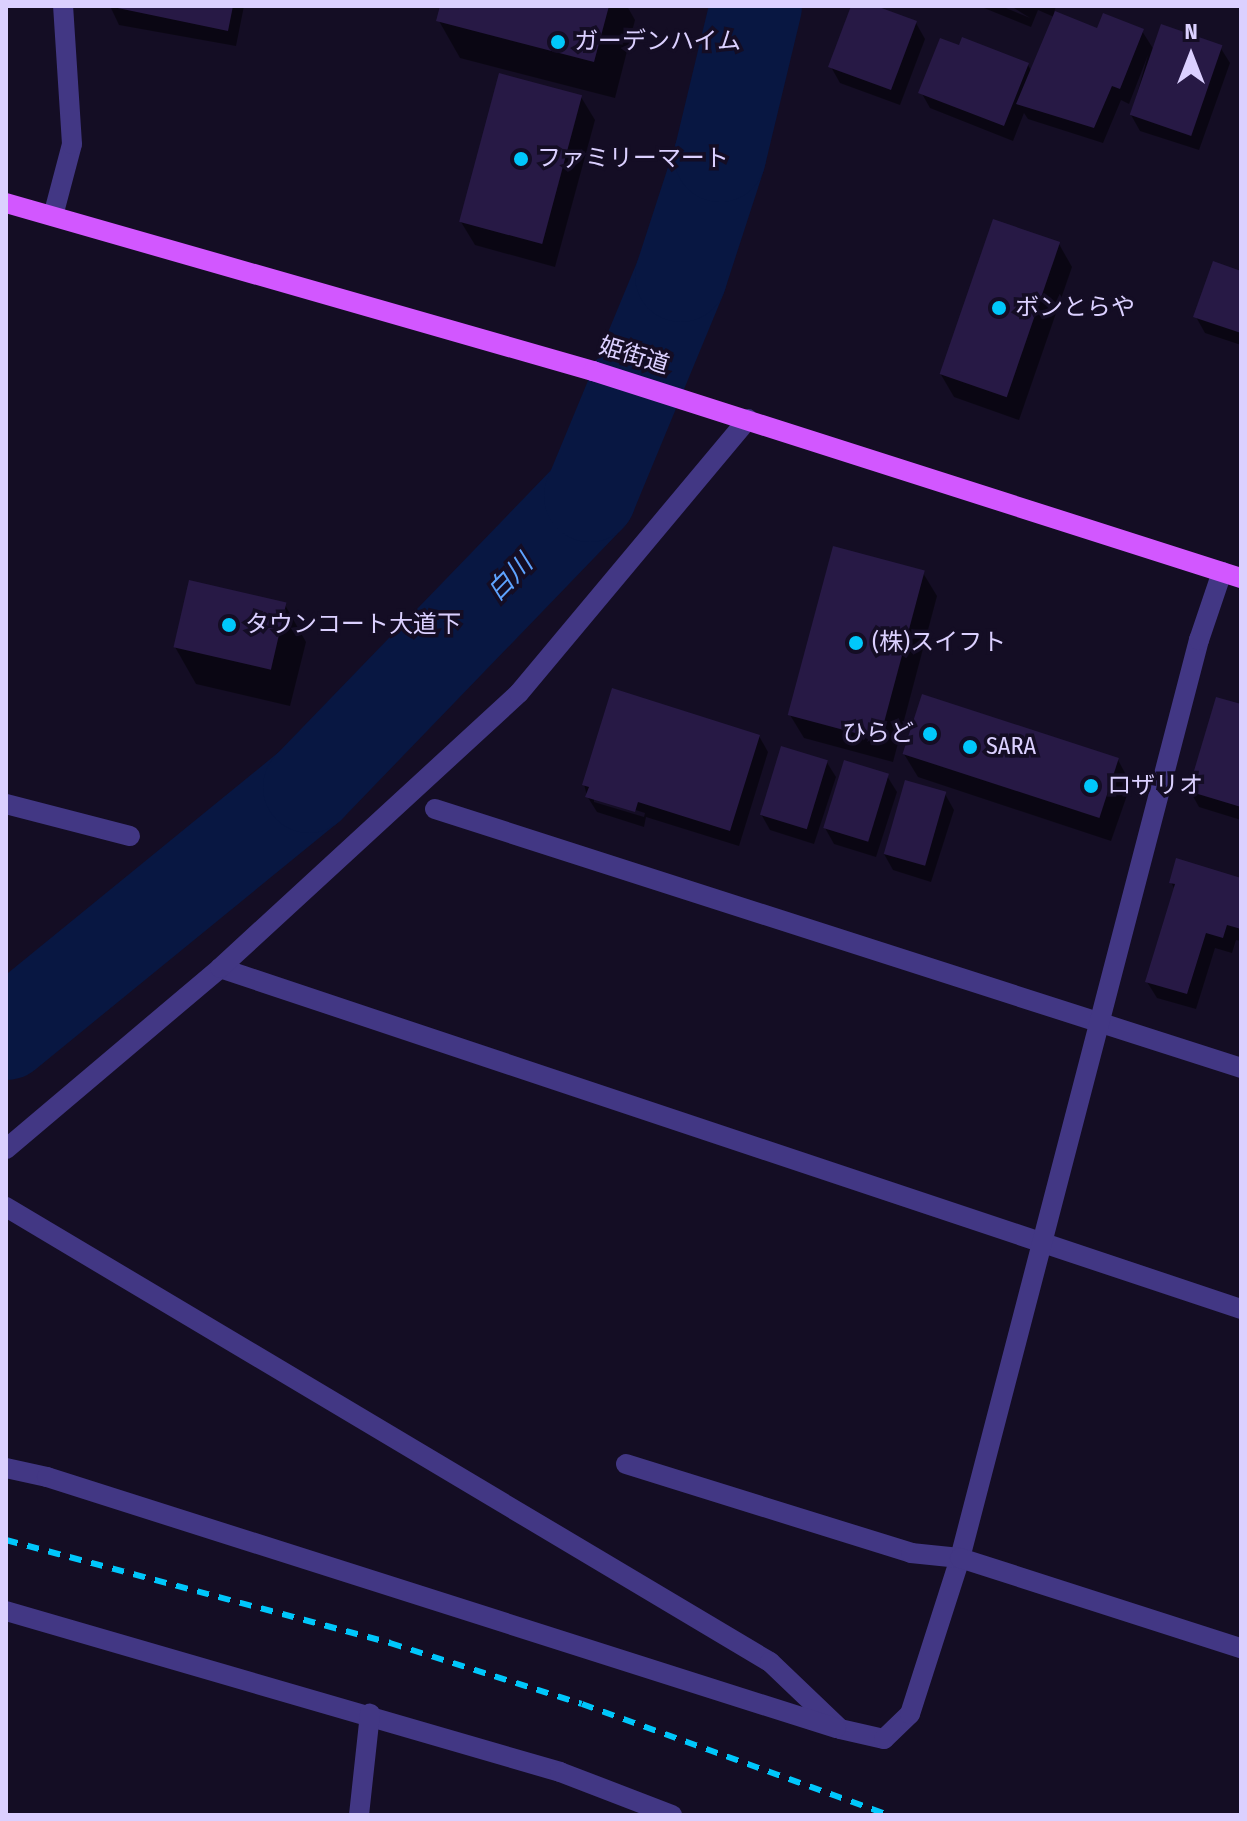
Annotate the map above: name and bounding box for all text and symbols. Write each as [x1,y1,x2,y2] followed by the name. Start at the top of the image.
[1151,16,1231,96] north arrow
[1184,18,1198,45] text: N
[574,28,742,56] place label: ガーデンハイム
[549,33,567,51] marker: ガーデンハイム
[537,145,729,173] place label: ファミリーマート
[512,150,530,168] marker: ファミリーマート
[1015,294,1135,322] place label: ボンとらや
[990,299,1008,317] marker: ボンとらや
[595,332,673,380] street label: 姫街道
[481,548,539,608] water label: 白川
[245,611,461,639] place label: タウンコート大道下
[220,616,238,634] marker: タウンコート大道下
[872,629,1006,657] place label: (株)スイフト
[847,634,865,652] marker: (株)スイフト
[842,720,914,748] place label: ひらど
[921,725,939,743] marker: ひらど
[986,733,1036,761] place label: SARA
[961,738,979,756] marker: SARA
[1107,772,1203,800] place label: ロザリオ
[1082,777,1100,795] marker: ロザリオ

